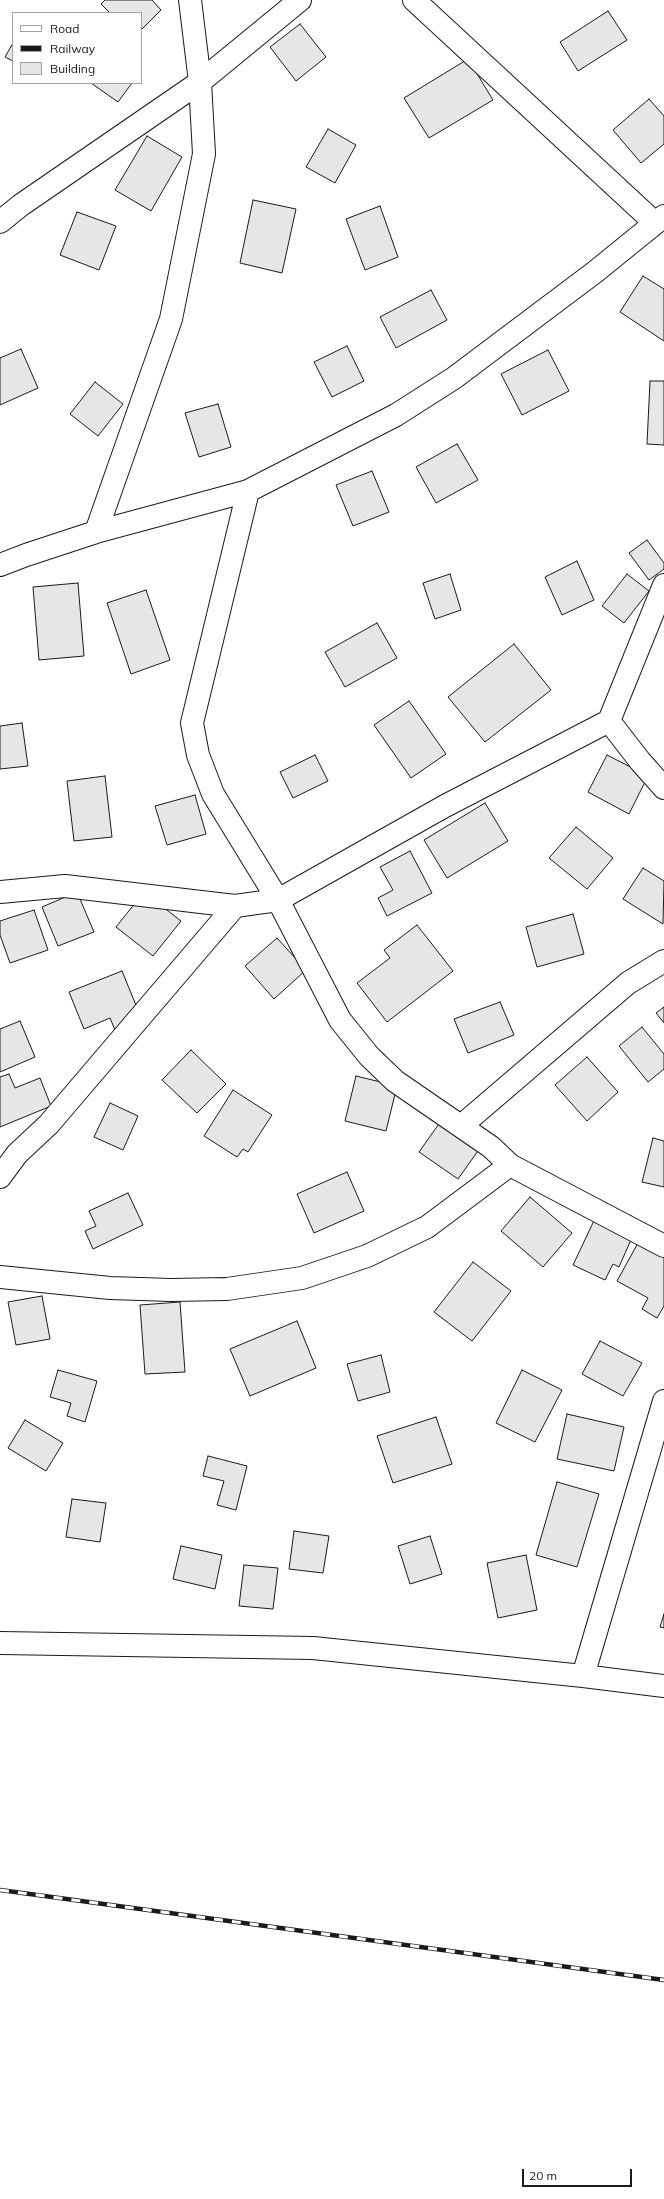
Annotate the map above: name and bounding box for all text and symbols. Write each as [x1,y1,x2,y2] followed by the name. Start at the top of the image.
[12,12,142,84] legend
[50,21,79,36] text: Road
[50,41,95,56] text: Railway
[50,61,95,76] text: Building
[524,2161,634,2187] scale bar
[529,2168,557,2183] text: 20 m

